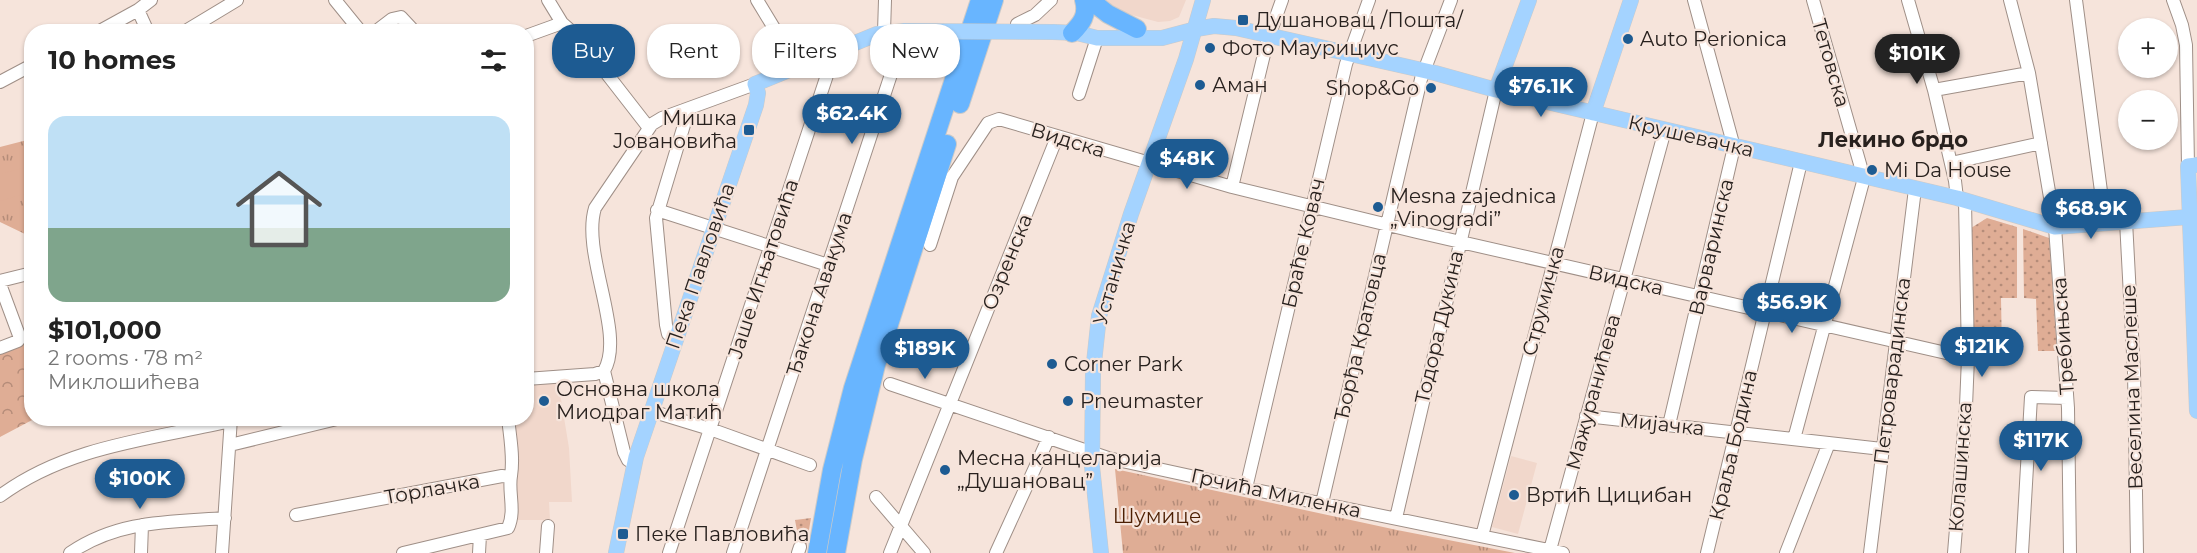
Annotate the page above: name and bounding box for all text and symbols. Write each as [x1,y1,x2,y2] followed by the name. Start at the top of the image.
[1255,8,1464,32] place label: Душановац /Пошта/
[1236,13,1250,27] marker: Душановац /Пошта/
[1807,16,1855,110] street label: Тетовска
[2118,18,2178,150] map controls
[2118,18,2178,78] button: +
[552,24,635,78] chip: Buy
[647,24,740,78] chip: Rent
[752,24,858,78] chip: Filters
[870,24,960,78] chip: New
[1640,27,1787,51] place label: Auto Perionica
[1621,32,1635,46] marker: Auto Perionica
[1875,34,1959,85] pin: $101K
[1222,36,1399,60] place label: Фото Маурициус
[1203,41,1217,55] marker: Фото Маурициус
[1889,41,1945,65] text: $101K
[48,44,176,76] text: 10 homes
[477,44,510,77] icon: filters
[1492,67,1590,118] pin: $76.1K
[1212,73,1268,97] place label: Аман
[1508,74,1574,98] text: $76.1K
[1326,76,1419,100] place label: Shop&Go
[1193,78,1207,92] marker: Аман
[1424,81,1438,95] marker: Shop&Go
[2118,90,2178,150] button: −
[803,94,901,145] pin: $62.4K
[816,101,888,125] text: $62.4K
[613,106,737,153] place label: Мишка Јовановића
[1626,110,1756,162] street label: Крушевачка
[1028,117,1108,163] street label: Видска
[742,123,756,137] marker: Мишка Јовановића
[1818,127,1968,152] district label: Лекино брдо
[1151,139,1223,190] pin: $48K
[1160,146,1214,170] text: $48K
[225,155,333,263] icon: home
[1884,158,2011,182] place label: Mi Da House
[1865,163,1879,177] marker: Mi Da House
[723,176,803,362] street label: Јаше Игњатовића
[1276,176,1330,310] street label: Браће Ковач
[1684,176,1738,318] street label: Варваринска
[660,180,740,352] street label: Пека Павловића
[1390,184,1557,231] place label: Mesna zajednica „Vinogradi”
[2042,189,2140,240] pin: $68.9K
[2055,196,2127,220] text: $68.9K
[1371,200,1385,214] marker: Mesna zajednica „Vinogradi”
[781,209,857,379] street label: Ђакона Авакума
[977,210,1037,314] street label: Озренска
[1088,218,1140,328] street label: Устаничка
[1517,243,1569,359] street label: Струмичка
[1410,248,1468,406] street label: Тодора Дукина
[1329,251,1391,423] street label: Ђорђа Кратовца
[1586,260,1666,300] street label: Видска
[1869,276,1915,466] street label: Петроварадинска
[2047,276,2079,396] street label: Требињска
[1743,283,1841,334] pin: $56.9K
[2116,284,2148,490] street label: Веселина Маслеше
[1757,290,1827,314] text: $56.9K
[1561,311,1625,473] street label: Мажуранићева
[48,314,162,346] text: $101,000
[1940,327,2024,378] pin: $121K
[883,329,967,380] pin: $189K
[1955,334,2009,358] text: $121K
[894,336,956,360] text: $189K
[48,346,203,370] text: 2 rooms · 78 m²
[1064,352,1183,376] place label: Corner Park
[1045,357,1059,371] marker: Corner Park
[1704,367,1762,523] street label: Краља Бодина
[48,370,200,394] text: Миклошићева
[556,377,722,424] place label: Основна школа Миодраг Матић
[1080,389,1204,413] place label: Pneumaster
[537,394,551,408] marker: Основна школа Миодраг Матић
[1061,394,1075,408] marker: Pneumaster
[1943,401,1977,533] street label: Колашинска
[1618,408,1706,440] street label: Мијачка
[1999,421,2083,472] pin: $117K
[2013,428,2069,452] text: $117K
[957,446,1162,493] place label: Месна канцеларија „Душановац”
[98,459,182,510] pin: $100K
[938,463,952,477] marker: Месна канцеларија „Душановац”
[1189,463,1363,523] street label: Грчића Миленка
[109,466,171,490] text: $100K
[382,469,482,509] street label: Торлачка
[1526,483,1692,507] place label: Вртић Цицибан
[1507,488,1521,502] marker: Вртић Цицибан
[1113,504,1201,528] park label: Шумице
[635,522,809,546] place label: Пеке Павловића
[616,527,630,541] marker: Пеке Павловића

